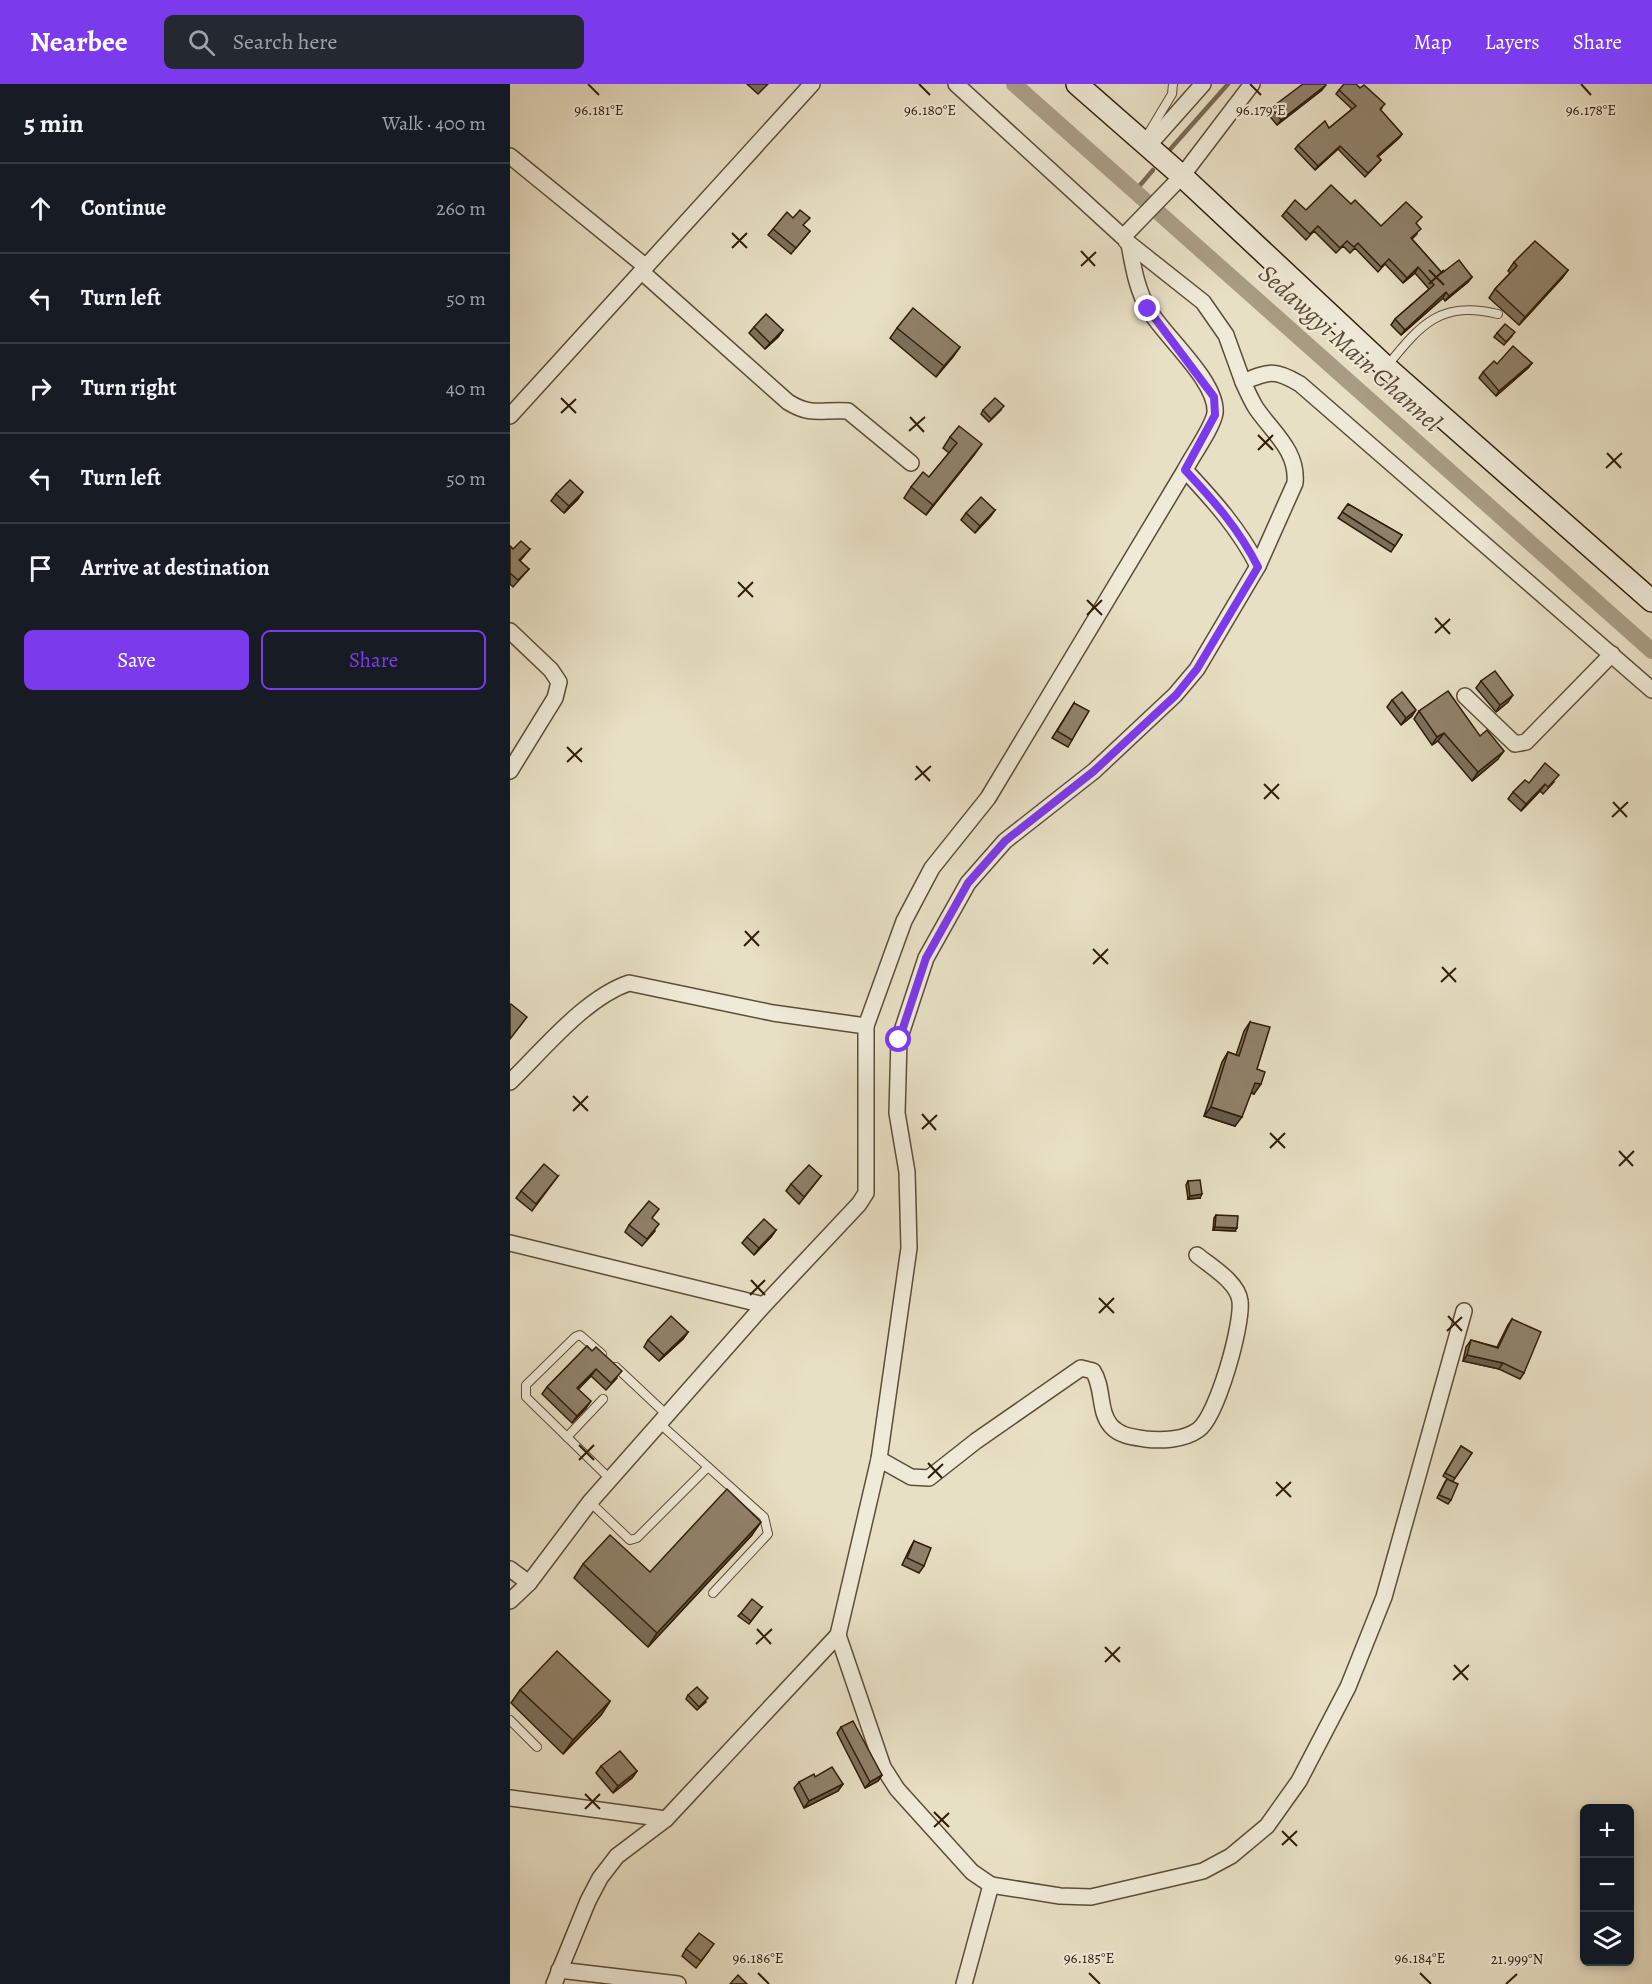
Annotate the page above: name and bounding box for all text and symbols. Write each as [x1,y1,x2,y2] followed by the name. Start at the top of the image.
[164,15,584,69] search box
[30,23,128,61] text: Nearbee
[185,26,218,59] icon: search
[233,27,337,57] text: Search here
[1413,28,1452,56] text: Map
[1485,28,1540,56] text: Layers
[1573,28,1622,56] text: Share
[574,100,624,120] text: 96.181°E
[904,100,956,120] text: 96.180°E
[1236,100,1286,120] text: 96.179°E
[1566,100,1616,120] text: 96.178°E
[24,106,84,141] text: 5 min
[382,110,486,137] text: Walk · 400 m
[24,192,57,225] icon: ahead
[81,193,166,223] text: Continue
[436,195,486,222] text: 260 m
[1251,256,1449,440] water label: Sedawgyi Main Channel
[24,282,57,315] icon: left
[81,283,161,313] text: Turn left
[446,285,486,312] text: 50 m
[1134,295,1160,321] route end
[24,372,57,405] icon: right
[81,373,177,403] text: Turn right
[446,375,486,402] text: 40 m
[24,462,57,495] icon: left
[81,463,161,493] text: Turn left
[446,465,486,492] text: 50 m
[24,552,57,585] icon: arrive
[81,553,270,583] text: Arrive at destination
[24,630,249,690] button: Save
[261,630,486,690] button: Share
[885,1026,911,1052] route start
[1580,1804,1634,1966] map controls
[1580,1804,1634,1858] button: +
[1580,1858,1634,1912] button: −
[1580,1912,1634,1966] button: layers
[732,1948,784,1968] text: 96.186°E
[1064,1948,1114,1968] text: 96.185°E
[1395,1948,1445,1968] text: 96.184°E
[1491,1949,1544,1969] text: 21.999°N

